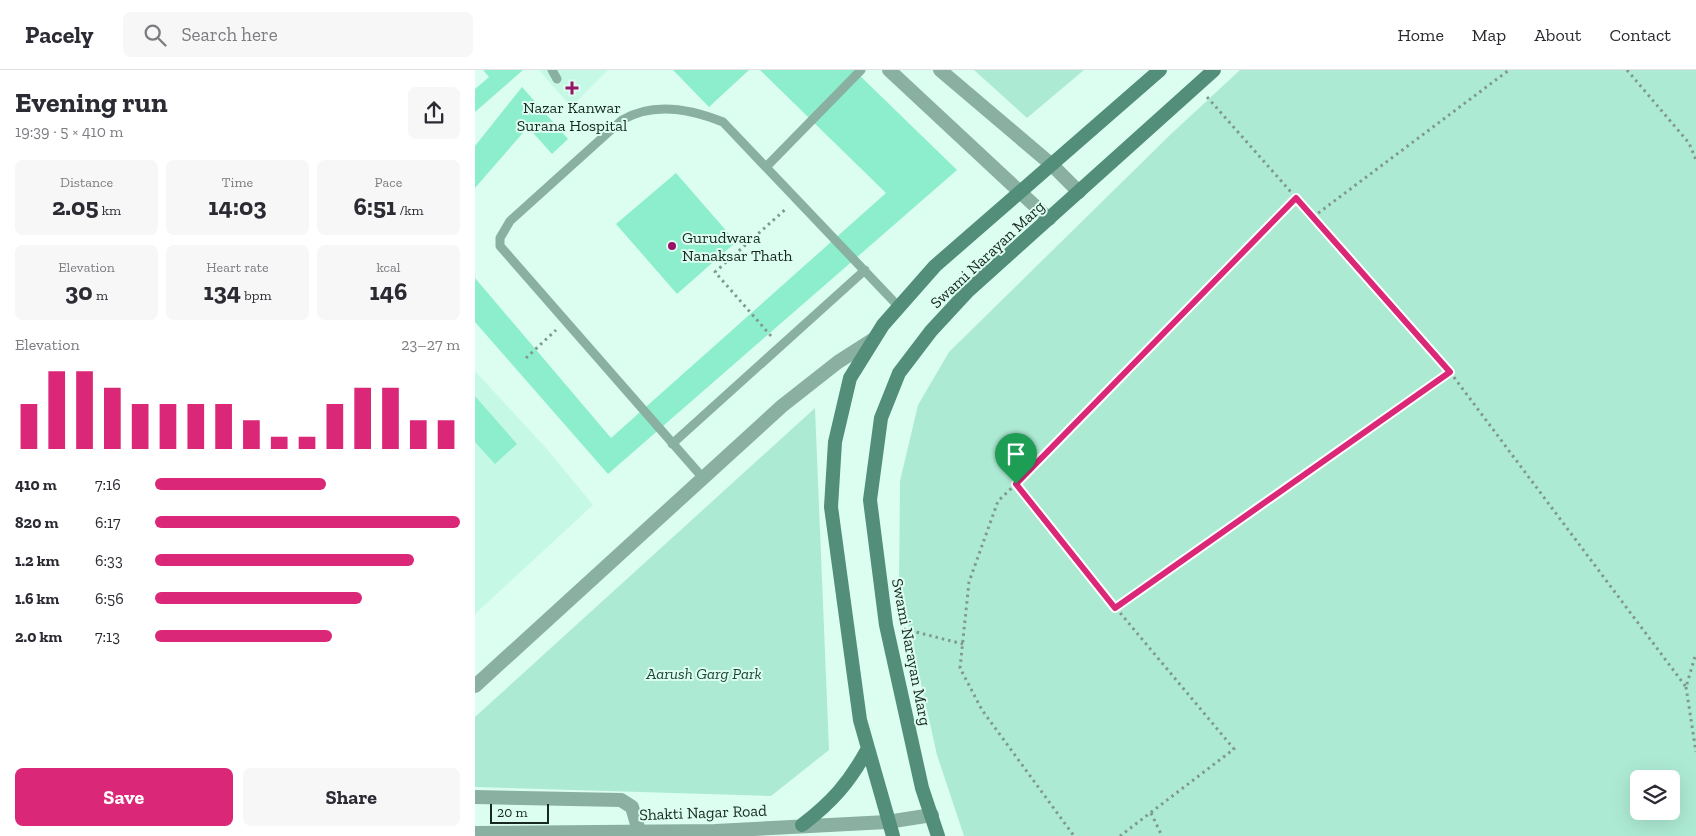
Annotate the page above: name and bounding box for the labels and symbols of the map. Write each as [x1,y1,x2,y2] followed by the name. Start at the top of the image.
[565,81,579,95] marker: Nazar Kanwar Surana Hospital
[517,98,627,135] place label: Nazar Kanwar Surana Hospital
[926,196,1049,312] street label: Swami Narayan Marg
[682,228,792,265] place label: Gurudwara Nanaksar Thath
[666,240,678,252] marker: Gurudwara Nanaksar Thath
[995,433,1037,484] pin
[888,577,935,727] street label: Swami Narayan Marg
[645,664,762,683] park label: Aarush Garg Park
[490,801,549,824] scale bar
[639,801,767,824] street label: Shakti Nagar Road

